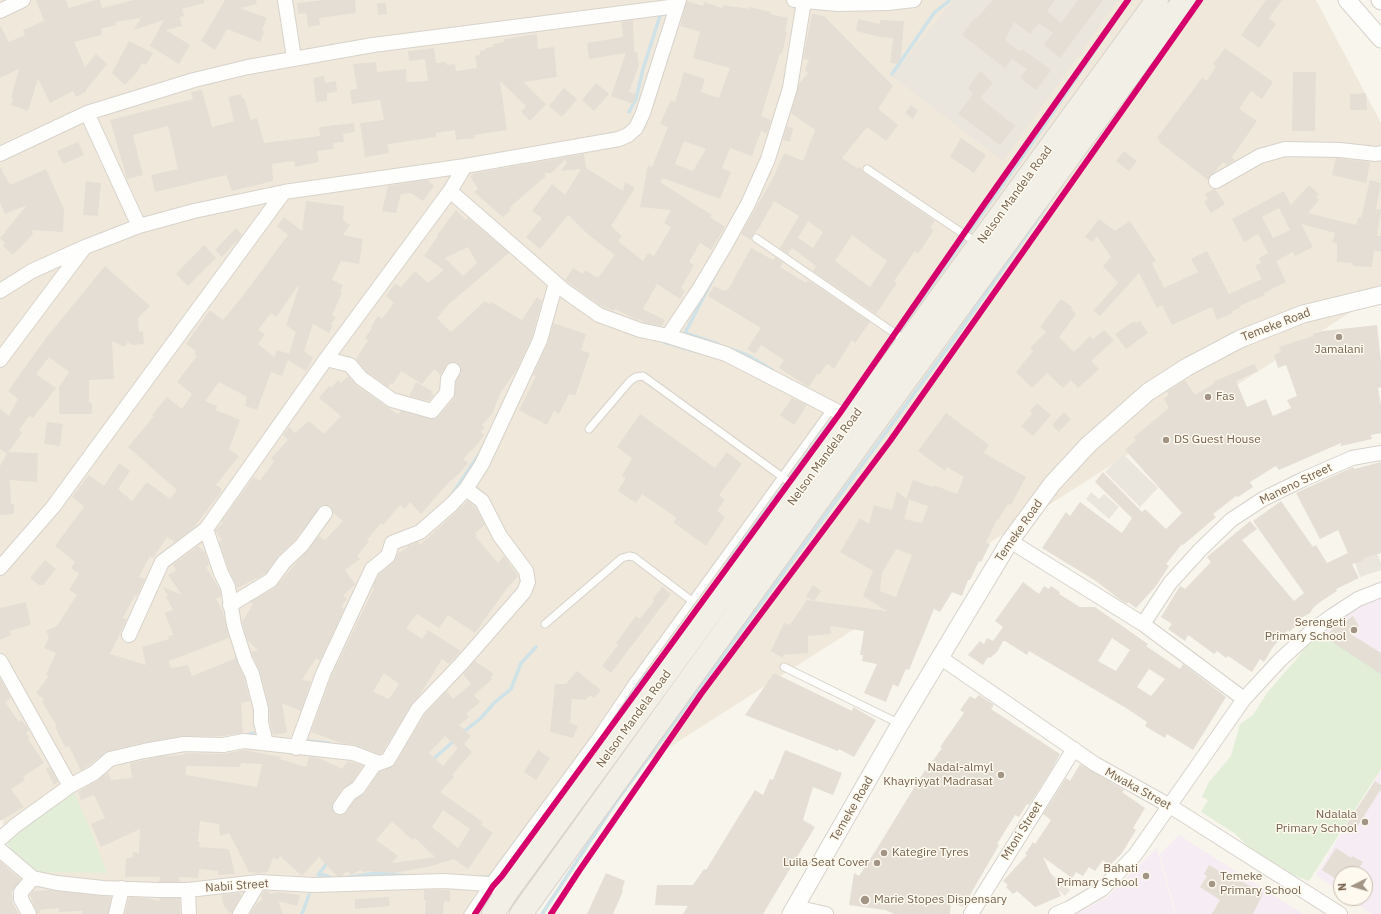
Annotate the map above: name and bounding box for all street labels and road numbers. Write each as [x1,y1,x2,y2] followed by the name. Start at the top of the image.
[975,143,1055,247] street label: Nelson Mandela Road
[1239,305,1313,345] street label: Temeke Road
[785,405,865,509] street label: Nelson Mandela Road
[1257,460,1335,508] street label: Maneno Street
[992,497,1046,565] street label: Temeke Road
[594,667,674,771] street label: Nelson Mandela Road
[1102,765,1174,813] street label: Mwaka Street
[828,774,876,844] street label: Temeke Road
[998,799,1046,863] street label: Mtoni Street
[205,877,269,895] street label: Nabii Street

